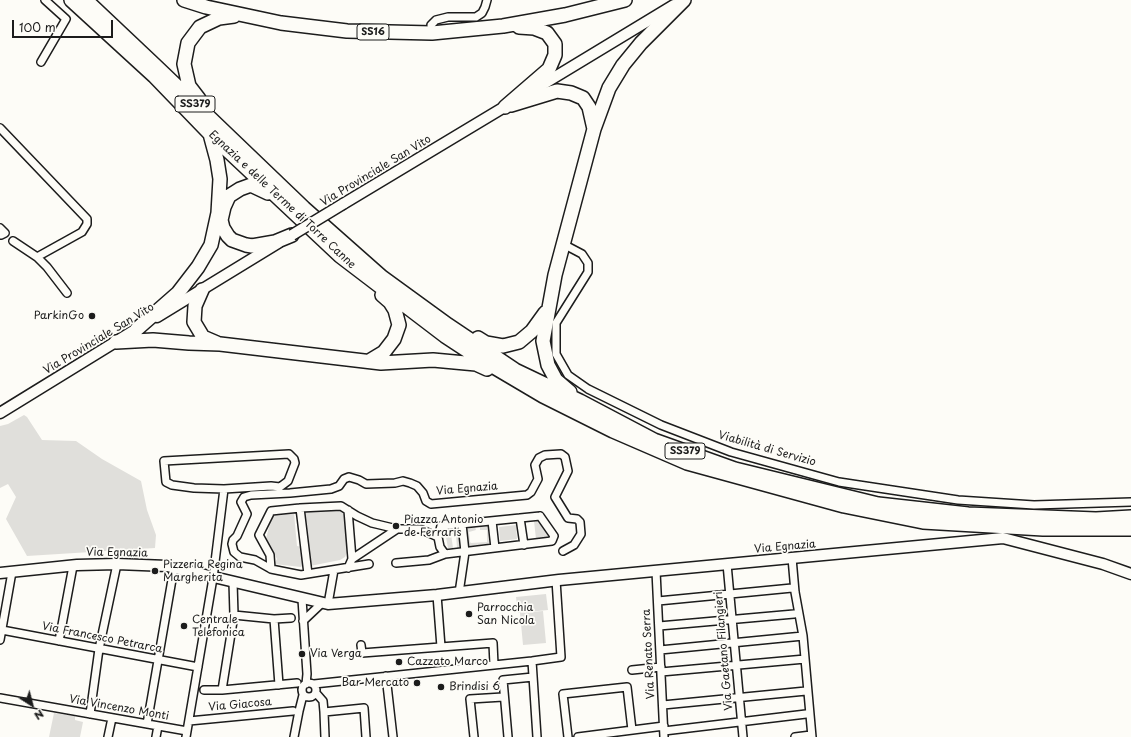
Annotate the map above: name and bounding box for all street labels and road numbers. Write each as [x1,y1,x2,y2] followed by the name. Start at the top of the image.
[357,24,389,40] road number: SS16
[175,96,215,112] road number: SS379
[206,128,358,272] street label: Egnazia e delle Terme di Torre Canne
[318,133,434,209] street label: Via Provinciale San Vito
[41,301,157,377] street label: Via Provinciale San Vito
[717,429,817,469] street label: Viabilità di Servizio
[665,443,705,459] road number: SS379
[436,480,498,498] street label: Via Egnazia
[754,538,816,556] street label: Via Egnazia
[86,546,148,560] street label: Via Egnazia
[712,591,736,711] street label: Via Gaetano Filangieri
[640,609,658,699] street label: Via Renato Serra
[41,620,163,656] street label: Via Francesco Petrarca
[68,693,170,723] street label: Via Vincenzo Monti
[208,696,272,714] street label: Via Giacosa

